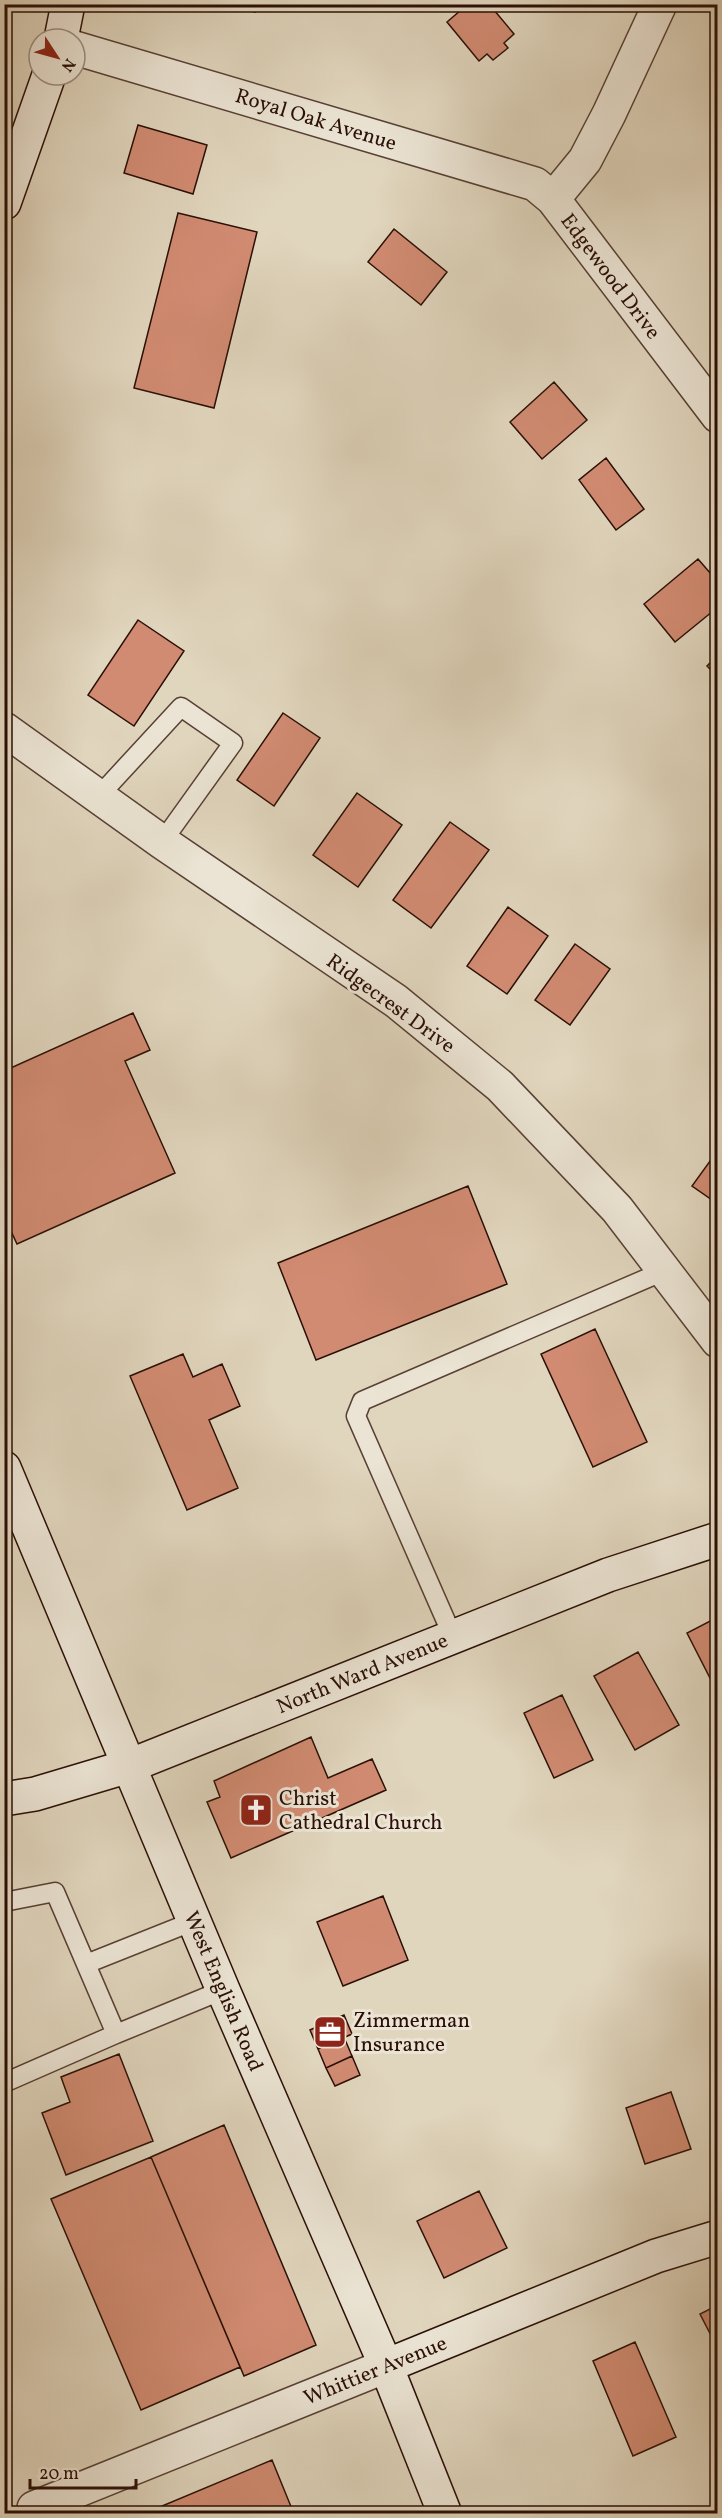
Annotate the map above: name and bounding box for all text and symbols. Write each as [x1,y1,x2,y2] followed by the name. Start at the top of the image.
[27,27,87,87] north arrow
[55,53,80,76] text: N
[231,82,400,159] street label: Royal Oak Avenue
[553,208,667,346] street label: Edgewood Drive
[320,947,461,1061] street label: Ridgecrest Drive
[272,1627,453,1722] street label: North Ward Avenue
[279,1785,443,1838] place label: Christ Cathedral Church
[238,1792,274,1828] church icon: Christ Cathedral Church
[176,1907,269,2076] street label: West English Road
[353,2007,470,2060] place label: Zimmerman Insurance
[312,2014,348,2050] office icon: Zimmerman Insurance
[300,2329,452,2413] street label: Whittier Avenue
[30,2452,136,2490] scale bar
[39,2462,79,2487] text: 20 m

